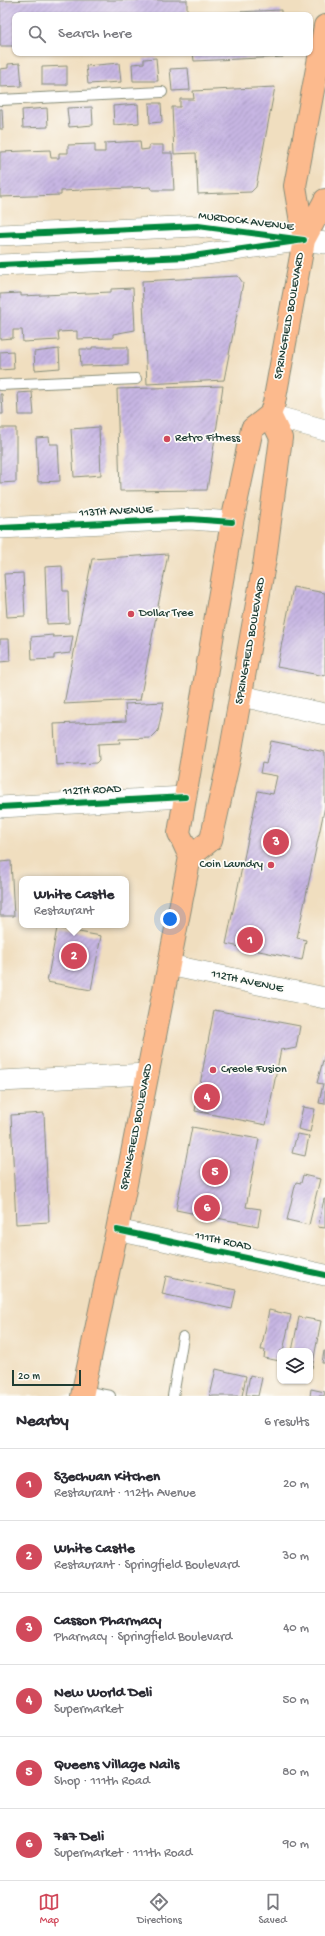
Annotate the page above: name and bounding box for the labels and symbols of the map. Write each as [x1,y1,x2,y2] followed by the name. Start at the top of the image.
[197,209,295,235] street label: MURDOCK AVENUE
[272,251,308,380] street label: SPRINGFIELD BOULEVARD
[175,432,241,446] place label: Retro Fitness
[162,434,172,444] marker: Retro Fitness
[78,503,154,521] street label: 113TH AVENUE
[233,576,269,705] street label: SPRINGFIELD BOULEVARD
[138,607,194,621] place label: Dollar Tree
[126,609,136,619] marker: Dollar Tree
[62,782,122,800] street label: 112TH ROAD
[263,827,289,857] pin: 3
[200,858,263,872] place label: Coin Laundry
[266,860,276,870] marker: Coin Laundry
[160,909,180,929] your location
[237,925,263,955] pin: 1
[61,941,87,971] pin: 2
[209,967,285,997] street label: 112TH AVENUE
[118,1062,156,1191] street label: SPRINGFIELD BOULEVARD
[221,1063,287,1077] place label: Creole Fusion
[208,1065,218,1075] marker: Creole Fusion
[194,1082,220,1112] pin: 4
[202,1157,228,1187] pin: 5
[194,1193,220,1223] pin: 6
[193,1229,253,1255] street label: 111TH ROAD
[12,1368,81,1387] scale bar

